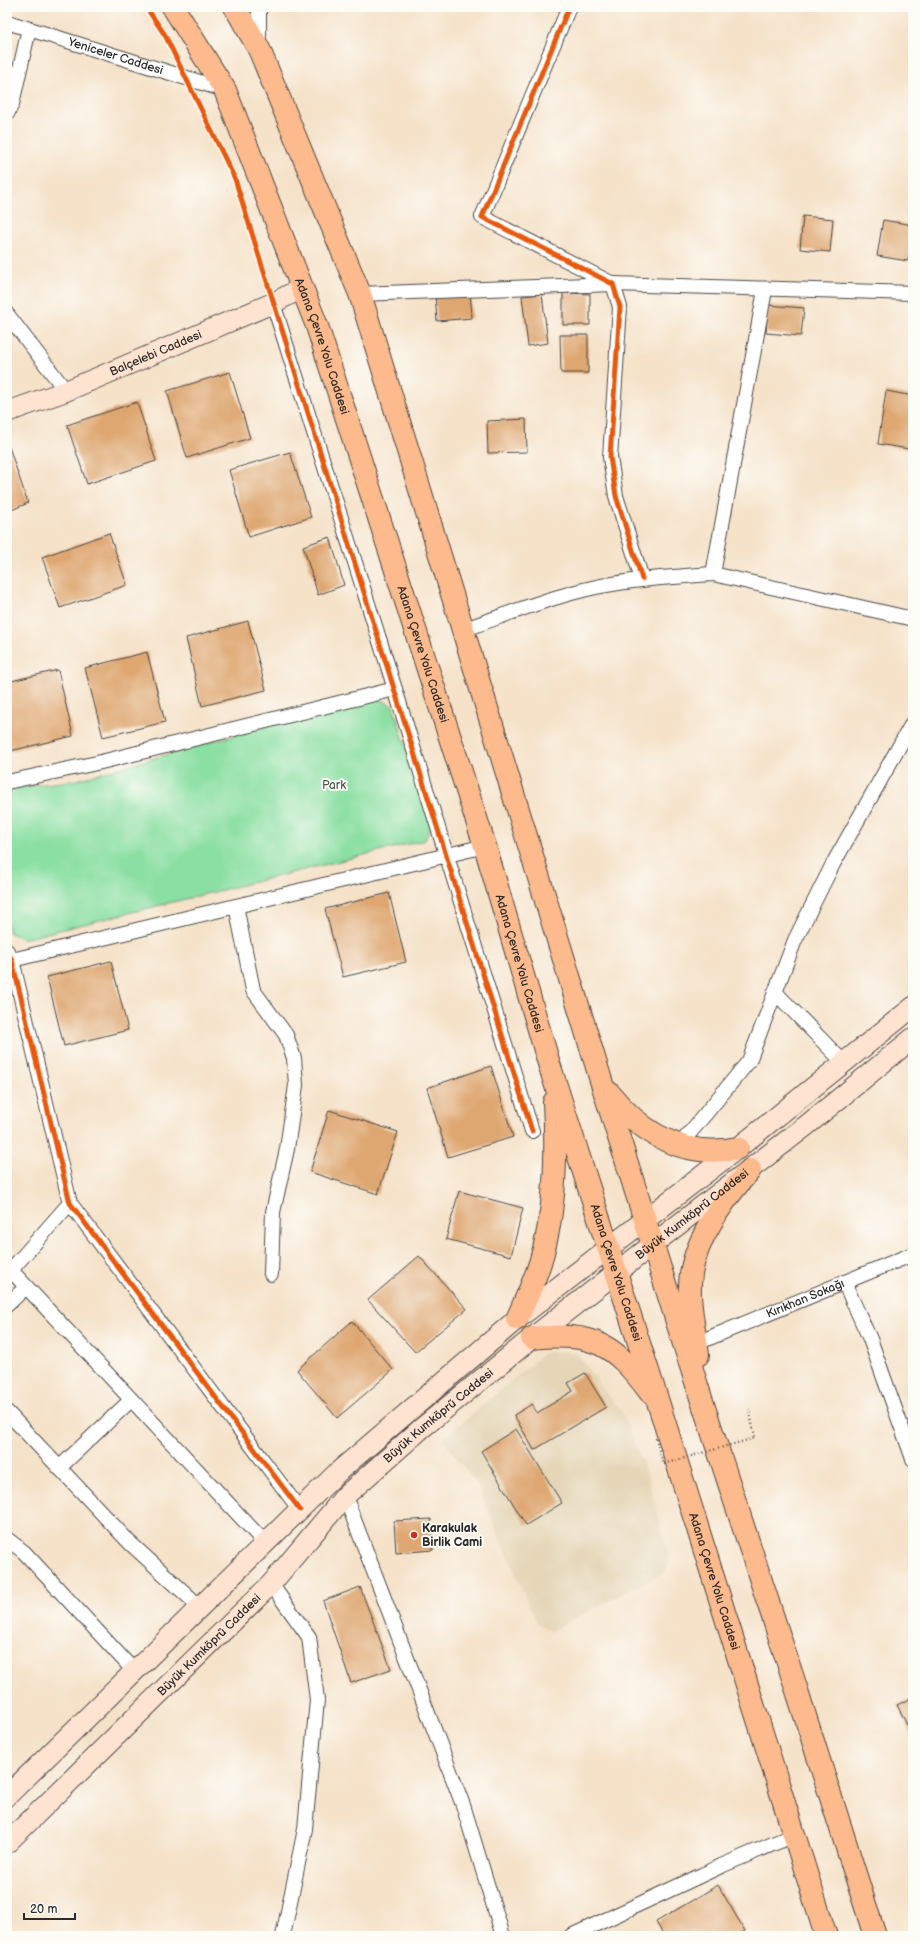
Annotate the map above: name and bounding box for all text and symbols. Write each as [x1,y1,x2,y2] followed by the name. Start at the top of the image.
[66,34,165,78] street label: Yeniceler Caddesi
[292,276,353,416] street label: Adana Çevre Yolu Caddesi
[107,327,204,379] street label: Balçelebi Caddesi
[394,584,452,725] street label: Adana Çevre Yolu Caddesi
[322,778,346,793] park label: Park
[492,893,547,1034] street label: Adana Çevre Yolu Caddesi
[632,1165,752,1263] street label: Büyük Kumköprü Caddesi
[587,1202,645,1343] street label: Adana Çevre Yolu Caddesi
[764,1276,847,1321] street label: Kırıkhan Sokağı
[380,1365,497,1466] street label: Büyük Kumköprü Caddesi
[686,1511,743,1652] street label: Adana Çevre Yolu Caddesi
[422,1521,482,1550] place label: Karakulak Birlik Cami
[409,1530,419,1540] marker: Karakulak Birlik Cami
[154,1591,264,1699] street label: Büyük Kumköprü Caddesi
[24,1895,75,1921] scale bar
[30,1902,57,1917] text: 20 m

